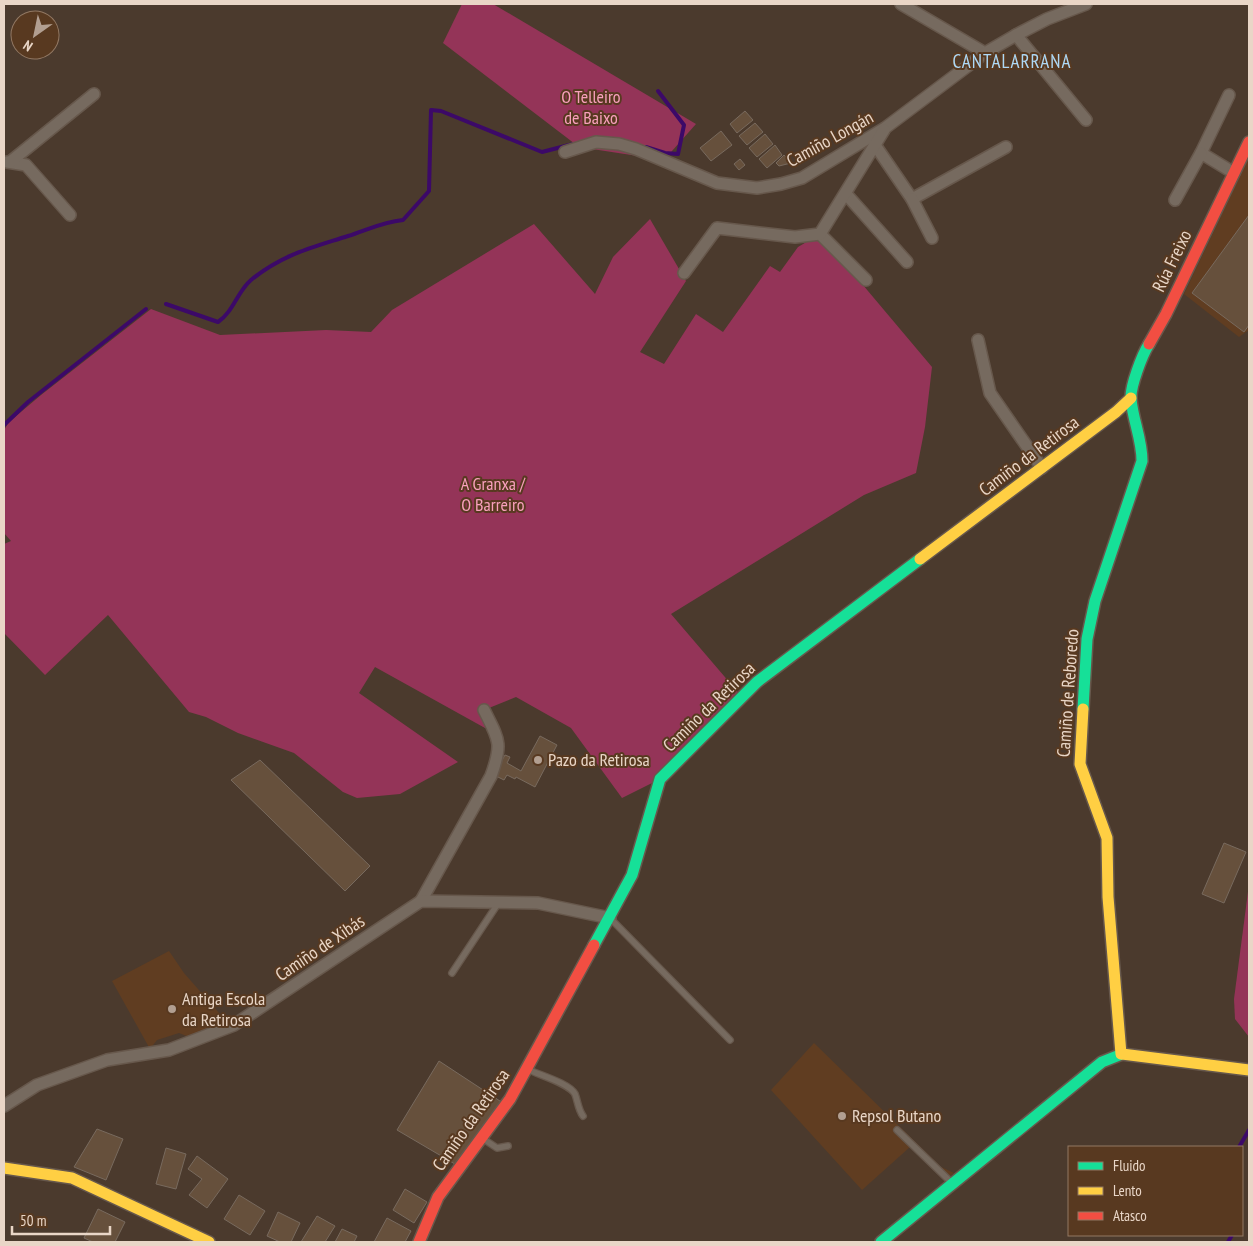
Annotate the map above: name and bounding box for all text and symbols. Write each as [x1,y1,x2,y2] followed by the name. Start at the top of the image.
[10,10,60,60] north arrow
[20,36,36,56] text: N
[953,49,1071,73] district label: CANTALARRANA
[561,85,621,129] park label: O Telleiro de Baixo
[782,105,877,172] street label: Camiño Longán
[1147,226,1196,295] street label: Rúa Freixo
[974,411,1083,501] street label: Camiño da Retirosa
[461,472,526,516] park label: A Granxa / O Barreiro
[1052,628,1083,758] street label: Camiño de Reboredo
[658,657,760,756] street label: Camiño da Retirosa
[548,748,650,771] place label: Pazo da Retirosa
[532,754,544,766] marker: Pazo da Retirosa
[271,909,369,986] street label: Camiño de Xibás
[182,987,265,1031] place label: Antiga Escola da Retirosa
[166,1003,178,1015] marker: Antiga Escola da Retirosa
[427,1064,514,1175] street label: Camiño da Retirosa
[852,1104,941,1127] place label: Repsol Butano
[836,1110,848,1122] marker: Repsol Butano
[1068,1146,1243,1236] legend
[1113,1156,1145,1175] text: Fluido
[1113,1181,1142,1200] text: Lento
[12,1204,110,1236] scale bar
[1113,1206,1147,1225] text: Atasco
[20,1211,46,1230] text: 50 m

